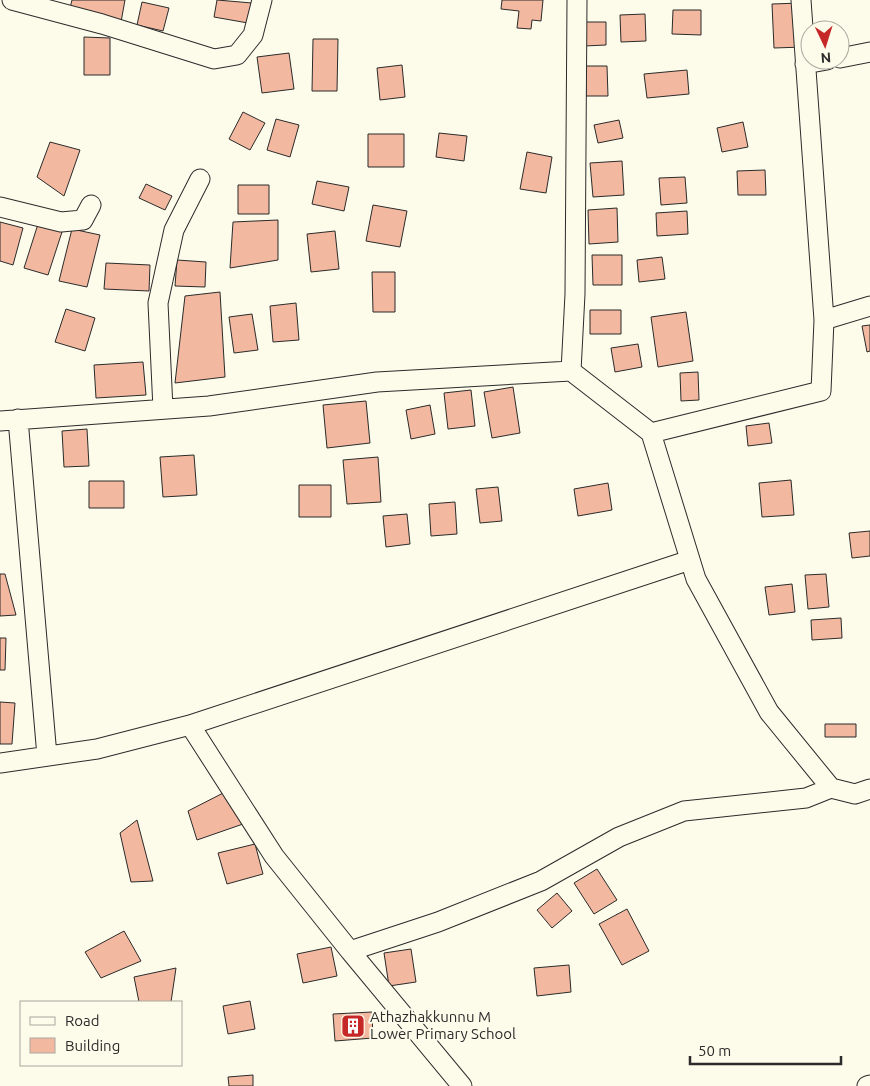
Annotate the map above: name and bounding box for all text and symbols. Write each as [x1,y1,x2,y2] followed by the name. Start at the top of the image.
[800,20,850,70] north arrow
[820,50,832,66] text: N
[20,1001,182,1066] legend
[370,1008,516,1042] place label: Athazhakkunnu M Lower Primary School
[65,1012,100,1029] text: Road
[340,1013,366,1039] building icon: Athazhakkunnu M Lower Primary School
[690,1034,841,1066] scale bar
[65,1037,120,1054] text: Building
[698,1042,731,1059] text: 50 m

